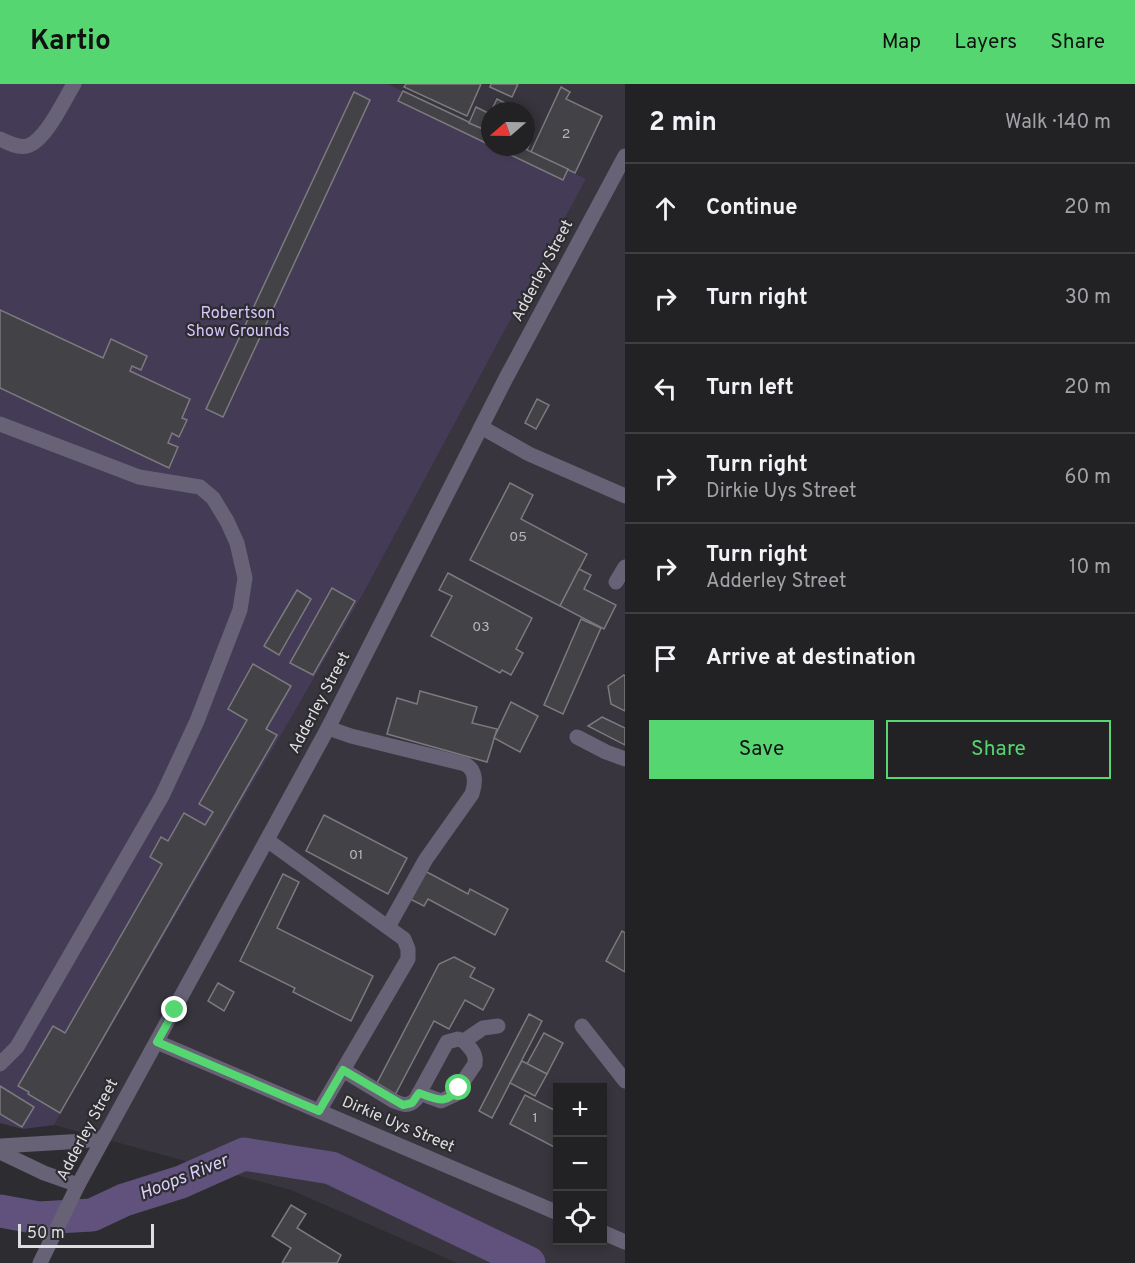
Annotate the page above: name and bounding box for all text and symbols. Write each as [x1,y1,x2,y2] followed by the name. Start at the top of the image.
[30,24,111,60] text: Kartio
[882,29,921,56] text: Map
[954,29,1017,56] text: Layers
[1050,29,1105,56] text: Share
[481,102,535,156] north arrow
[649,107,717,140] text: 2 min
[1005,110,1111,136] text: Walk · 140 m
[562,126,570,143] house number: 2
[649,192,682,225] icon: ahead
[706,195,797,222] text: Continue
[1064,195,1111,221] text: 20 m
[508,217,578,325] street label: Adderley Street
[649,282,682,315] icon: right
[706,285,808,312] text: Turn right
[1065,285,1111,311] text: 30 m
[186,304,290,342] park label: Robertson Show Grounds
[649,372,682,405] icon: left
[706,375,794,402] text: Turn left
[1064,375,1111,401] text: 20 m
[706,452,808,479] text: Turn right
[649,462,682,495] icon: right
[1065,465,1111,491] text: 60 m
[706,479,857,505] text: Dirkie Uys Street
[509,529,527,546] house number: 05
[706,542,808,569] text: Turn right
[649,552,682,585] icon: right
[1069,555,1111,581] text: 10 m
[706,569,846,595] text: Adderley Street
[472,619,490,636] house number: 03
[649,642,682,675] icon: arrive
[706,645,916,672] text: Arrive at destination
[285,649,355,757] street label: Adderley Street
[649,720,874,779] button: Save
[886,720,1111,779] button: Share
[349,847,363,864] house number: 01
[161,996,187,1022] route end
[445,1074,471,1100] route start
[53,1076,123,1184] street label: Adderley Street
[553,1083,607,1245] map controls
[553,1083,607,1137] button: +
[339,1092,457,1158] street label: Dirkie Uys Street
[532,1110,538,1127] house number: 1
[553,1137,607,1191] button: −
[136,1149,234,1206] water label: Hoops River
[553,1191,607,1245] button: locate
[18,1221,154,1248] scale bar
[27,1224,65,1244] text: 50 m

